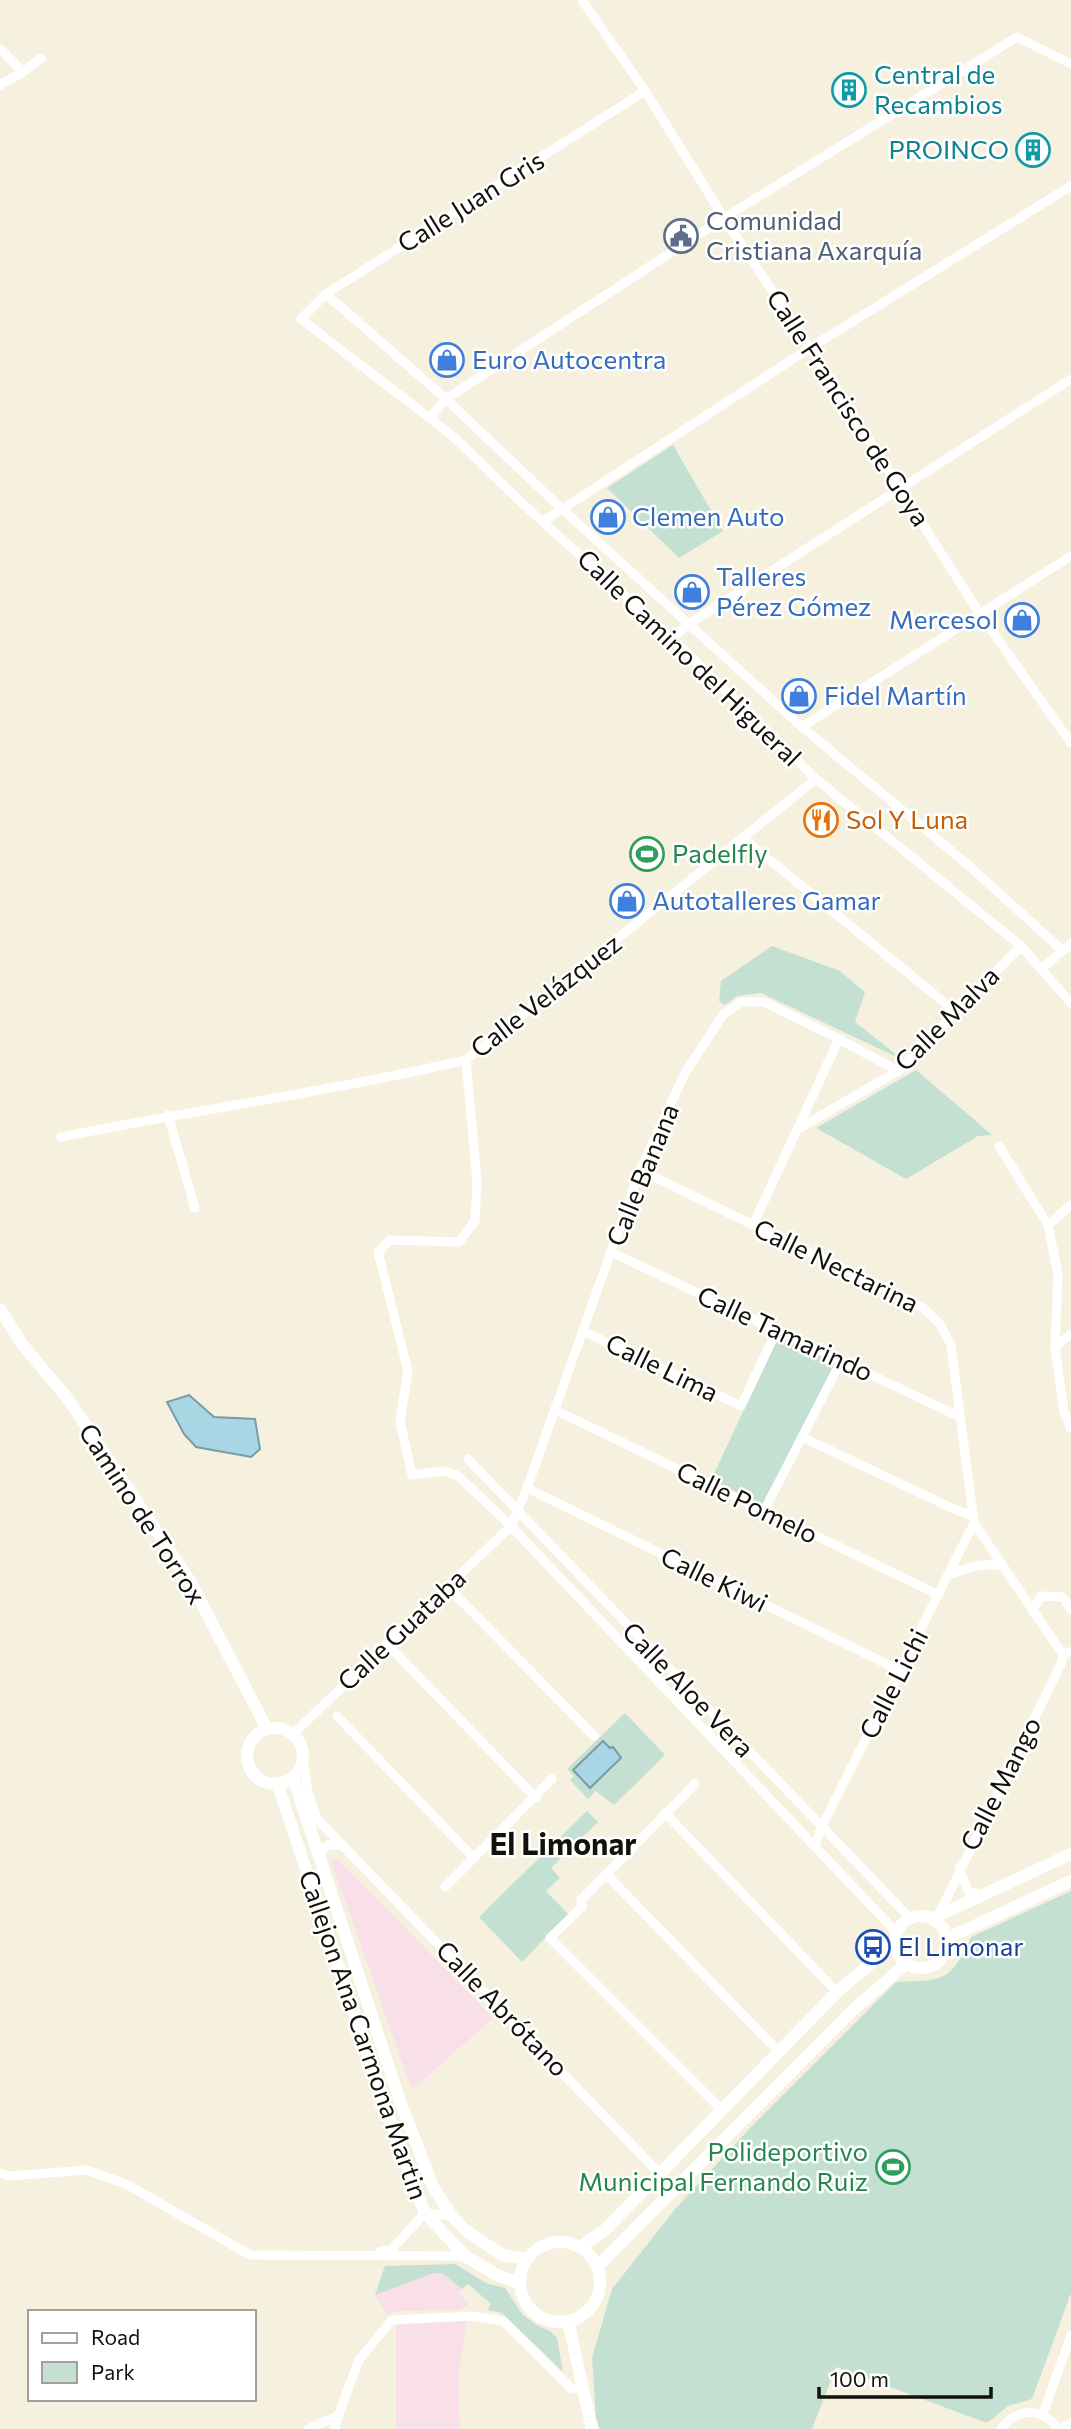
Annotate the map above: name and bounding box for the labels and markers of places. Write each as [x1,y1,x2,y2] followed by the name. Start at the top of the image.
[874,58,1003,119] place label: Central de Recambios
[830,71,868,109] building icon: Central de Recambios
[1014,131,1052,169] building icon: PROINCO
[889,133,1009,164] place label: PROINCO
[706,204,922,265] place label: Comunidad Cristiana Axarquía
[662,217,700,255] public building icon: Comunidad Cristiana Axarquía
[428,341,466,379] shop icon: Euro Autocentra
[472,343,666,374] place label: Euro Autocentra
[589,498,627,536] shop icon: Clemen Auto
[632,500,785,531] place label: Clemen Auto
[716,560,871,621] place label: Talleres Pérez Gómez
[673,573,711,611] shop icon: Talleres Pérez Gómez
[1003,601,1041,639] shop icon: Mercesol
[889,603,998,634] place label: Mercesol
[780,677,818,715] shop icon: Fidel Martín
[824,679,967,710] place label: Fidel Martín
[802,801,840,839] restaurant icon: Sol Y Luna
[846,803,968,834] place label: Sol Y Luna
[628,835,666,873] sports icon: Padelfly
[672,837,768,868] place label: Padelfly
[608,882,646,920] shop icon: Autotalleres Gamar
[652,884,881,915] place label: Autotalleres Gamar
[854,1928,892,1966] bus stop icon: El Limonar
[898,1930,1024,1961] place label: El Limonar
[578,2135,868,2196] place label: Polideportivo Municipal Fernando Ruiz
[874,2148,912,2186] sports icon: Polideportivo Municipal Fernando Ruiz

